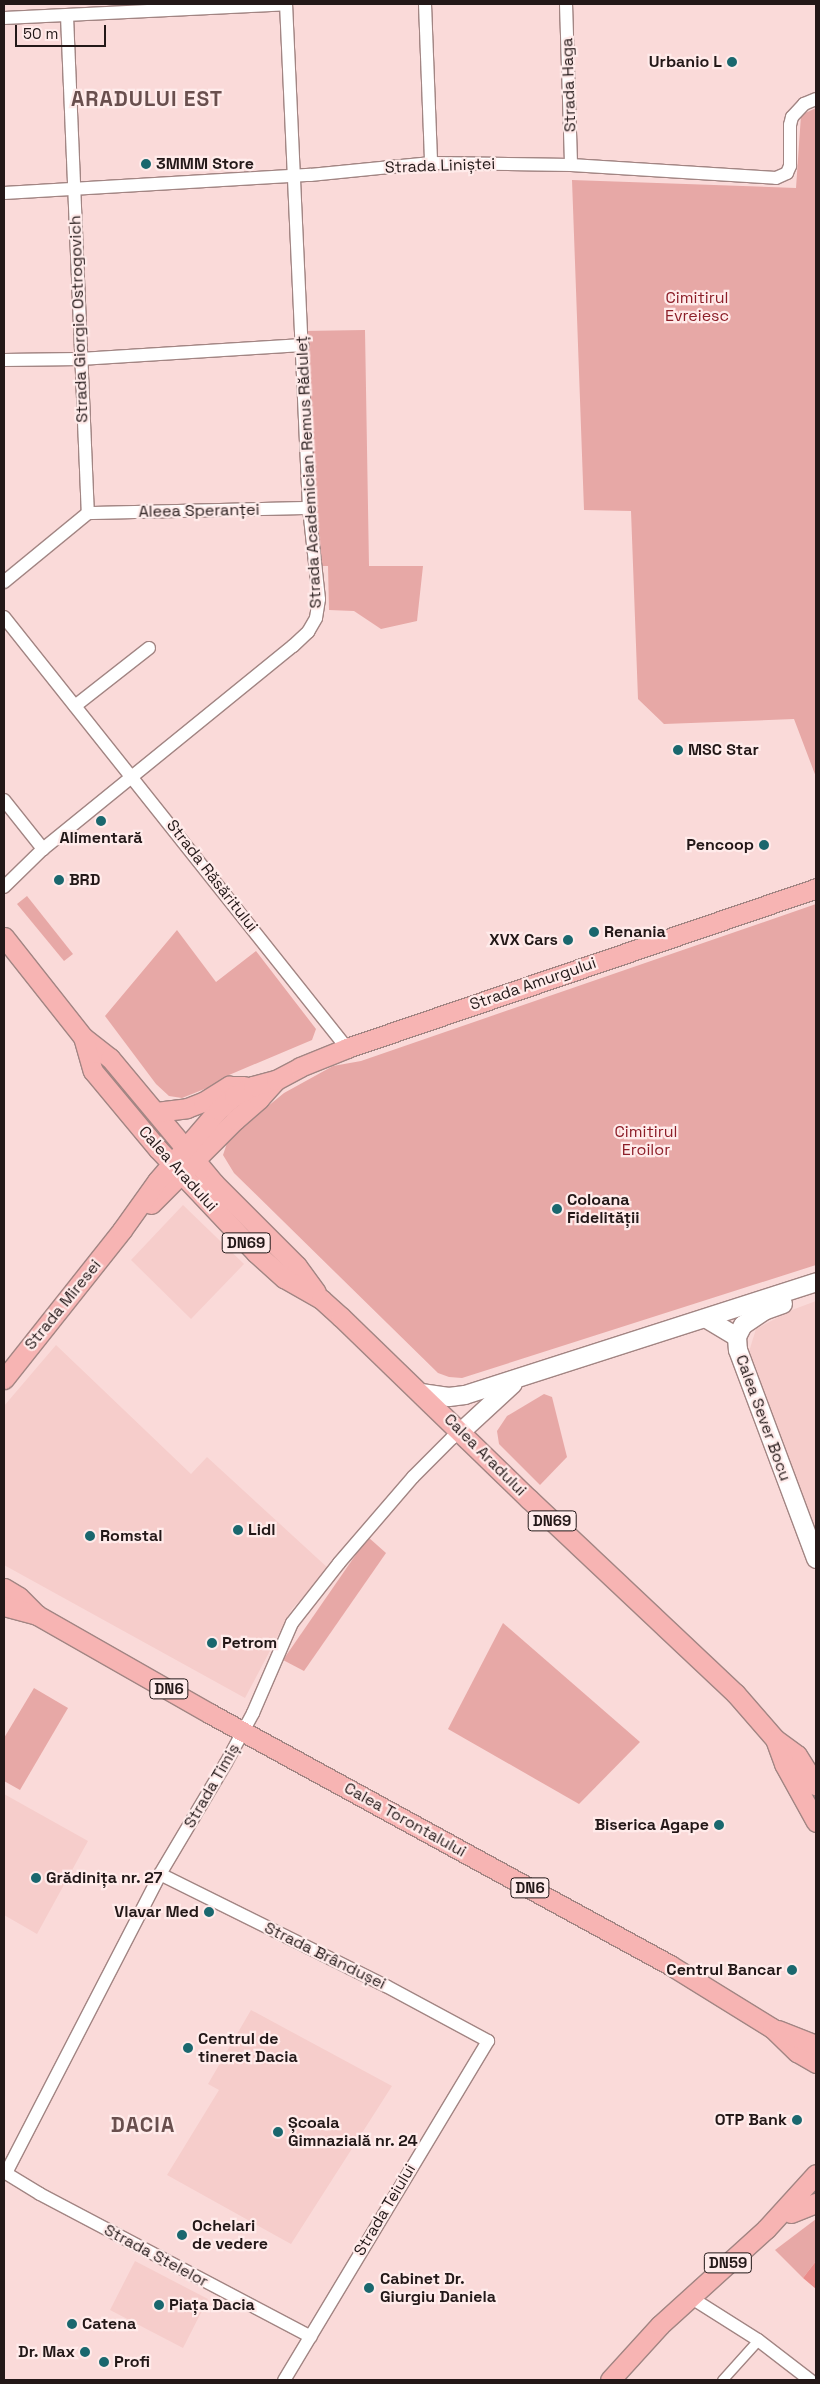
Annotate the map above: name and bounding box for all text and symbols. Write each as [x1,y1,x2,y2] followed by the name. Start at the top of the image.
[18,15,109,47] scale bar
[23,24,58,43] text: 50 m
[558,37,580,133] street label: Strada Haga
[649,52,722,72] place label: Urbanio L
[726,56,738,68] marker: Urbanio L
[69,86,225,112] district label: ARADULUI EST
[156,154,254,174] place label: 3MMM Store
[384,154,496,178] street label: Strada Liniștei
[140,158,152,170] marker: 3MMM Store
[66,215,92,423] street label: Strada Giorgio Ostrogovich
[665,288,729,326] park label: Cimitirul Evreiesc
[292,335,326,609] street label: Strada Academician Remus Răduleț
[138,500,260,522] street label: Aleea Speranței
[688,740,759,760] place label: MSC Star
[672,744,684,756] marker: MSC Star
[95,815,107,827] marker: Alimentară
[162,816,262,936] street label: Strada Răsăritului
[59,828,143,848] place label: Alimentară
[686,835,754,855] place label: Pencoop
[758,839,770,851] marker: Pencoop
[69,870,100,890] place label: BRD
[53,874,65,886] marker: BRD
[604,922,666,942] place label: Renania
[588,926,600,938] marker: Renania
[489,930,558,950] place label: XVX Cars
[562,934,574,946] marker: XVX Cars
[467,953,599,1015] street label: Strada Amurgului
[134,1122,222,1216] street label: Calea Aradului
[615,1122,677,1160] park label: Cimitirul Eroilor
[567,1190,640,1228] place label: Coloana Fidelității
[551,1203,563,1215] marker: Coloana Fidelității
[221,1230,271,1256] road number: DN69
[21,1256,105,1354] street label: Strada Miresei
[731,1352,795,1484] street label: Calea Sever Bocu
[440,1410,530,1500] street label: Calea Aradului
[527,1508,577,1534] road number: DN69
[248,1520,275,1540] place label: Lidl
[232,1524,244,1536] marker: Lidl
[100,1526,163,1546] place label: Romstal
[84,1530,96,1542] marker: Romstal
[222,1633,277,1653] place label: Petrom
[206,1637,218,1649] marker: Petrom
[149,1676,189,1702] road number: DN6
[180,1740,244,1832] street label: Strada Timiș
[340,1778,470,1862] street label: Calea Torontalului
[594,1815,709,1835] place label: Biserica Agape
[713,1819,725,1831] marker: Biserica Agape
[46,1868,163,1888] place label: Grădinița nr. 27
[30,1872,42,1884] marker: Grădinița nr. 27
[510,1876,550,1900] road number: DN6
[114,1902,199,1922] place label: Vlavar Med
[203,1906,215,1918] marker: Vlavar Med
[261,1918,389,1994] street label: Strada Brândușei
[666,1960,782,1980] place label: Centrul Bancar
[786,1964,798,1976] marker: Centrul Bancar
[198,2029,298,2067] place label: Centrul de tineret Dacia
[182,2042,194,2054] marker: Centrul de tineret Dacia
[715,2110,787,2130] place label: OTP Bank
[110,2112,176,2138] district label: DACIA
[288,2113,418,2151] place label: Școala Gimnazială nr. 24
[791,2114,803,2126] marker: OTP Bank
[272,2126,284,2138] marker: Școala Gimnazială nr. 24
[350,2160,420,2260] street label: Strada Teiului
[192,2216,268,2254] place label: Ochelari de vedere
[101,2221,211,2291] street label: Strada Stelelor
[176,2229,188,2241] marker: Ochelari de vedere
[703,2250,753,2276] road number: DN59
[380,2269,496,2307] place label: Cabinet Dr. Giurgiu Daniela
[362,2281,376,2295] marker: Cabinet Dr. Giurgiu Daniela
[169,2295,255,2315] place label: Piața Dacia
[153,2299,165,2311] marker: Piața Dacia
[82,2314,136,2334] place label: Catena
[66,2318,78,2330] marker: Catena
[18,2342,75,2362] place label: Dr. Max
[79,2346,91,2358] marker: Dr. Max
[114,2352,150,2372] place label: Profi
[98,2356,110,2368] marker: Profi

